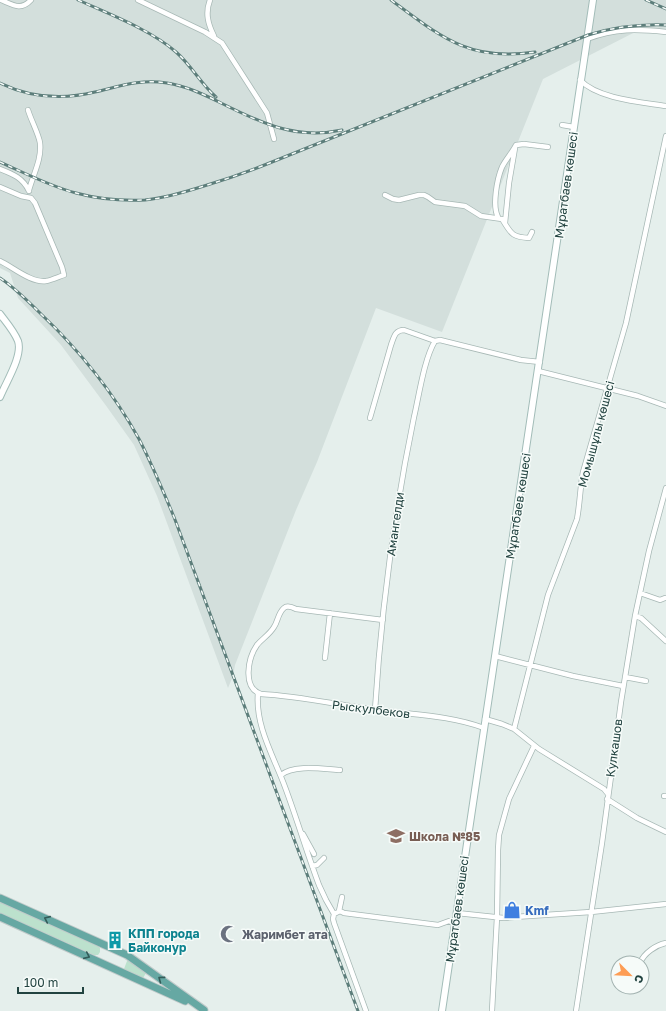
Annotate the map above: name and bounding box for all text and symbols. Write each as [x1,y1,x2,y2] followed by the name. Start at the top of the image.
[551,131,581,239] street label: Мұратбаев көшесі
[575,379,617,489] street label: Момышұлы көшесі
[502,452,534,560] street label: Мұратбаев көшесі
[383,491,407,557] street label: Амангелди
[331,697,411,721] street label: Рыскулбеков
[602,718,626,778] street label: Кулкашов
[386,826,406,846] school or university icon: Школа №85
[409,829,480,844] place label: Школа №85
[442,855,472,963] street label: Мұратбаев көшесі
[502,900,522,920] shop icon: Kmf
[525,903,549,918] place label: Kmf
[43,916,51,924] one-way arrow
[219,924,239,944] mosque icon: Жаримбет ата
[128,926,200,955] place label: КПП города Байконур
[242,927,328,942] place label: Жаримбет ата
[105,930,125,950] building icon: КПП города Байконур
[82,951,90,959] one-way arrow
[610,955,650,995] north arrow
[18,969,83,995] scale bar
[632,973,647,986] text: С
[24,975,58,990] text: 100 m
[158,976,165,984] one-way arrow

